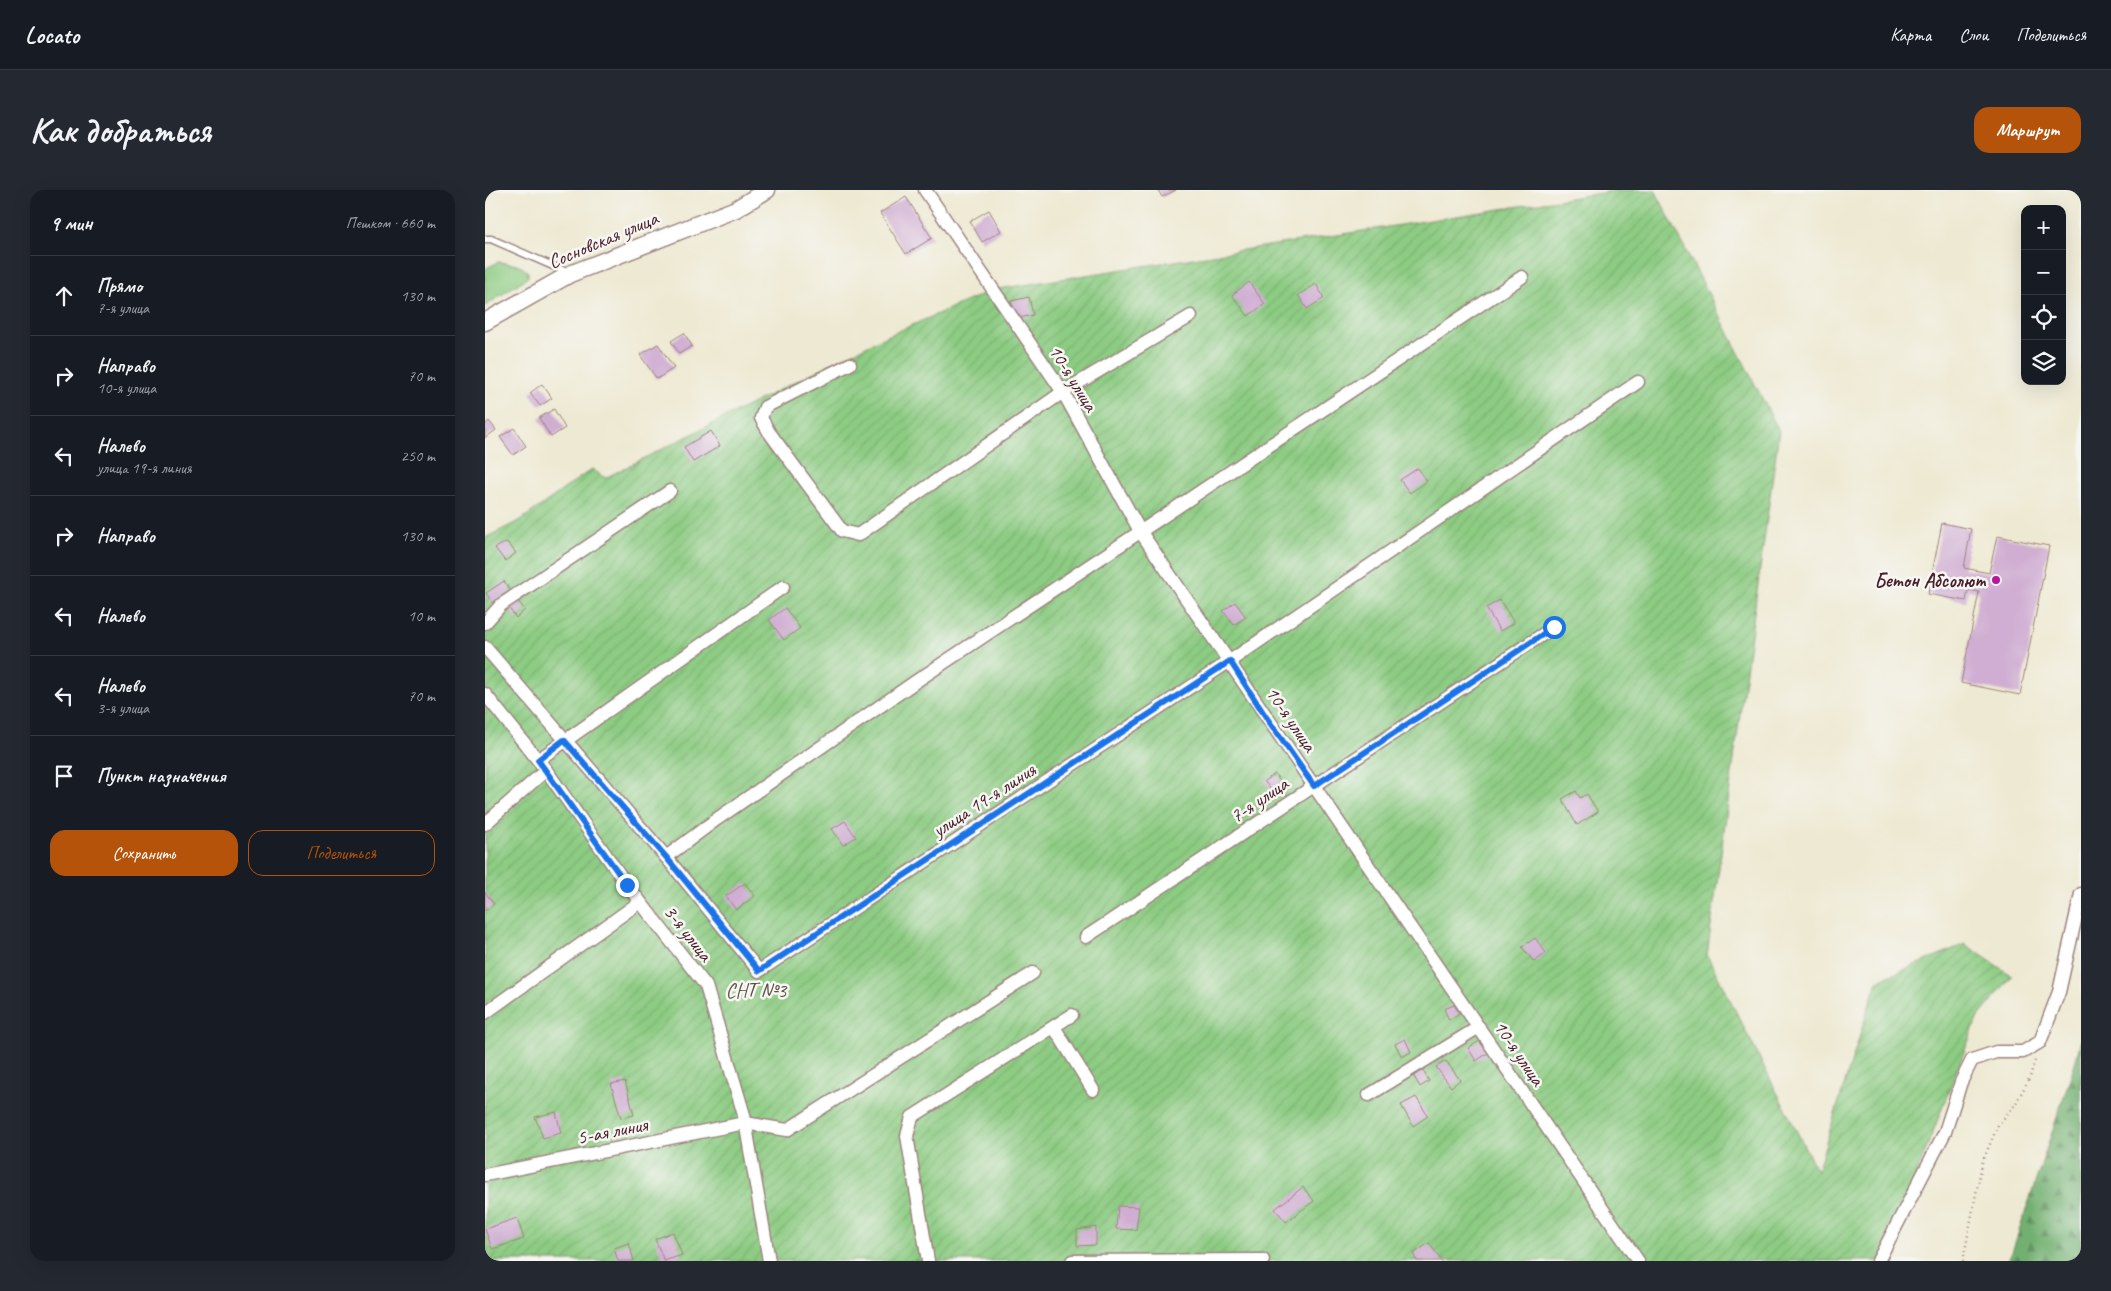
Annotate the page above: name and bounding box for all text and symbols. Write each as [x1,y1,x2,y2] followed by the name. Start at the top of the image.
[25,20,79,50] text: Locato
[1890,24,1931,46] text: Карта
[1959,24,1988,46] text: Слои
[2016,24,2086,46] text: Поделиться
[1974,107,2081,153] button: Маршрут
[30,108,211,153] text: Как добраться
[544,205,663,274] street label: Сосновская улица
[2021,205,2066,385] map controls
[2021,205,2066,250] button: +
[50,210,92,236] text: 9 мин
[346,213,435,233] text: Пешком · 660 m
[2021,250,2066,295] button: −
[97,274,142,298] text: Прямо
[50,282,78,310] icon: ahead
[401,286,435,306] text: 130 m
[2021,295,2066,340] button: locate
[97,298,149,318] text: 7-я улица
[1043,340,1104,417] street label: 10-я улица
[2021,340,2066,385] button: layers
[97,354,155,378] text: Направо
[50,362,78,390] icon: right
[408,366,435,386] text: 70 m
[97,378,156,398] text: 10-я улица
[97,434,145,458] text: Налево
[50,442,78,470] icon: left
[401,446,435,466] text: 250 m
[97,458,192,478] text: улица 19-я линия
[50,522,78,550] icon: right
[97,524,155,548] text: Направо
[401,526,435,546] text: 130 m
[1874,568,1987,593] place label: Бетон Абсолют
[1990,574,2002,586] marker: Бетон Абсолют
[50,602,78,630] icon: left
[97,604,145,628] text: Налево
[408,606,435,626] text: 10 m
[1543,616,1566,639] route start
[97,674,145,698] text: Налево
[1260,681,1323,758] street label: 10-я улица
[50,682,78,710] icon: left
[408,686,435,706] text: 70 m
[97,698,149,718] text: 3-я улица
[927,757,1041,843] street label: улица 19-я линия
[50,762,78,790] icon: arrive
[97,764,226,788] text: Пункт назначения
[1225,771,1294,829] street label: 7-я улица
[50,830,238,876] button: Сохранить
[248,830,435,876] button: Поделиться
[616,874,639,897] route end
[658,900,719,967] street label: 3-я улица
[726,978,788,1003] park label: СНТ №3
[1488,1015,1551,1092] street label: 10-я улица
[575,1112,651,1150] street label: 5-ая линия

